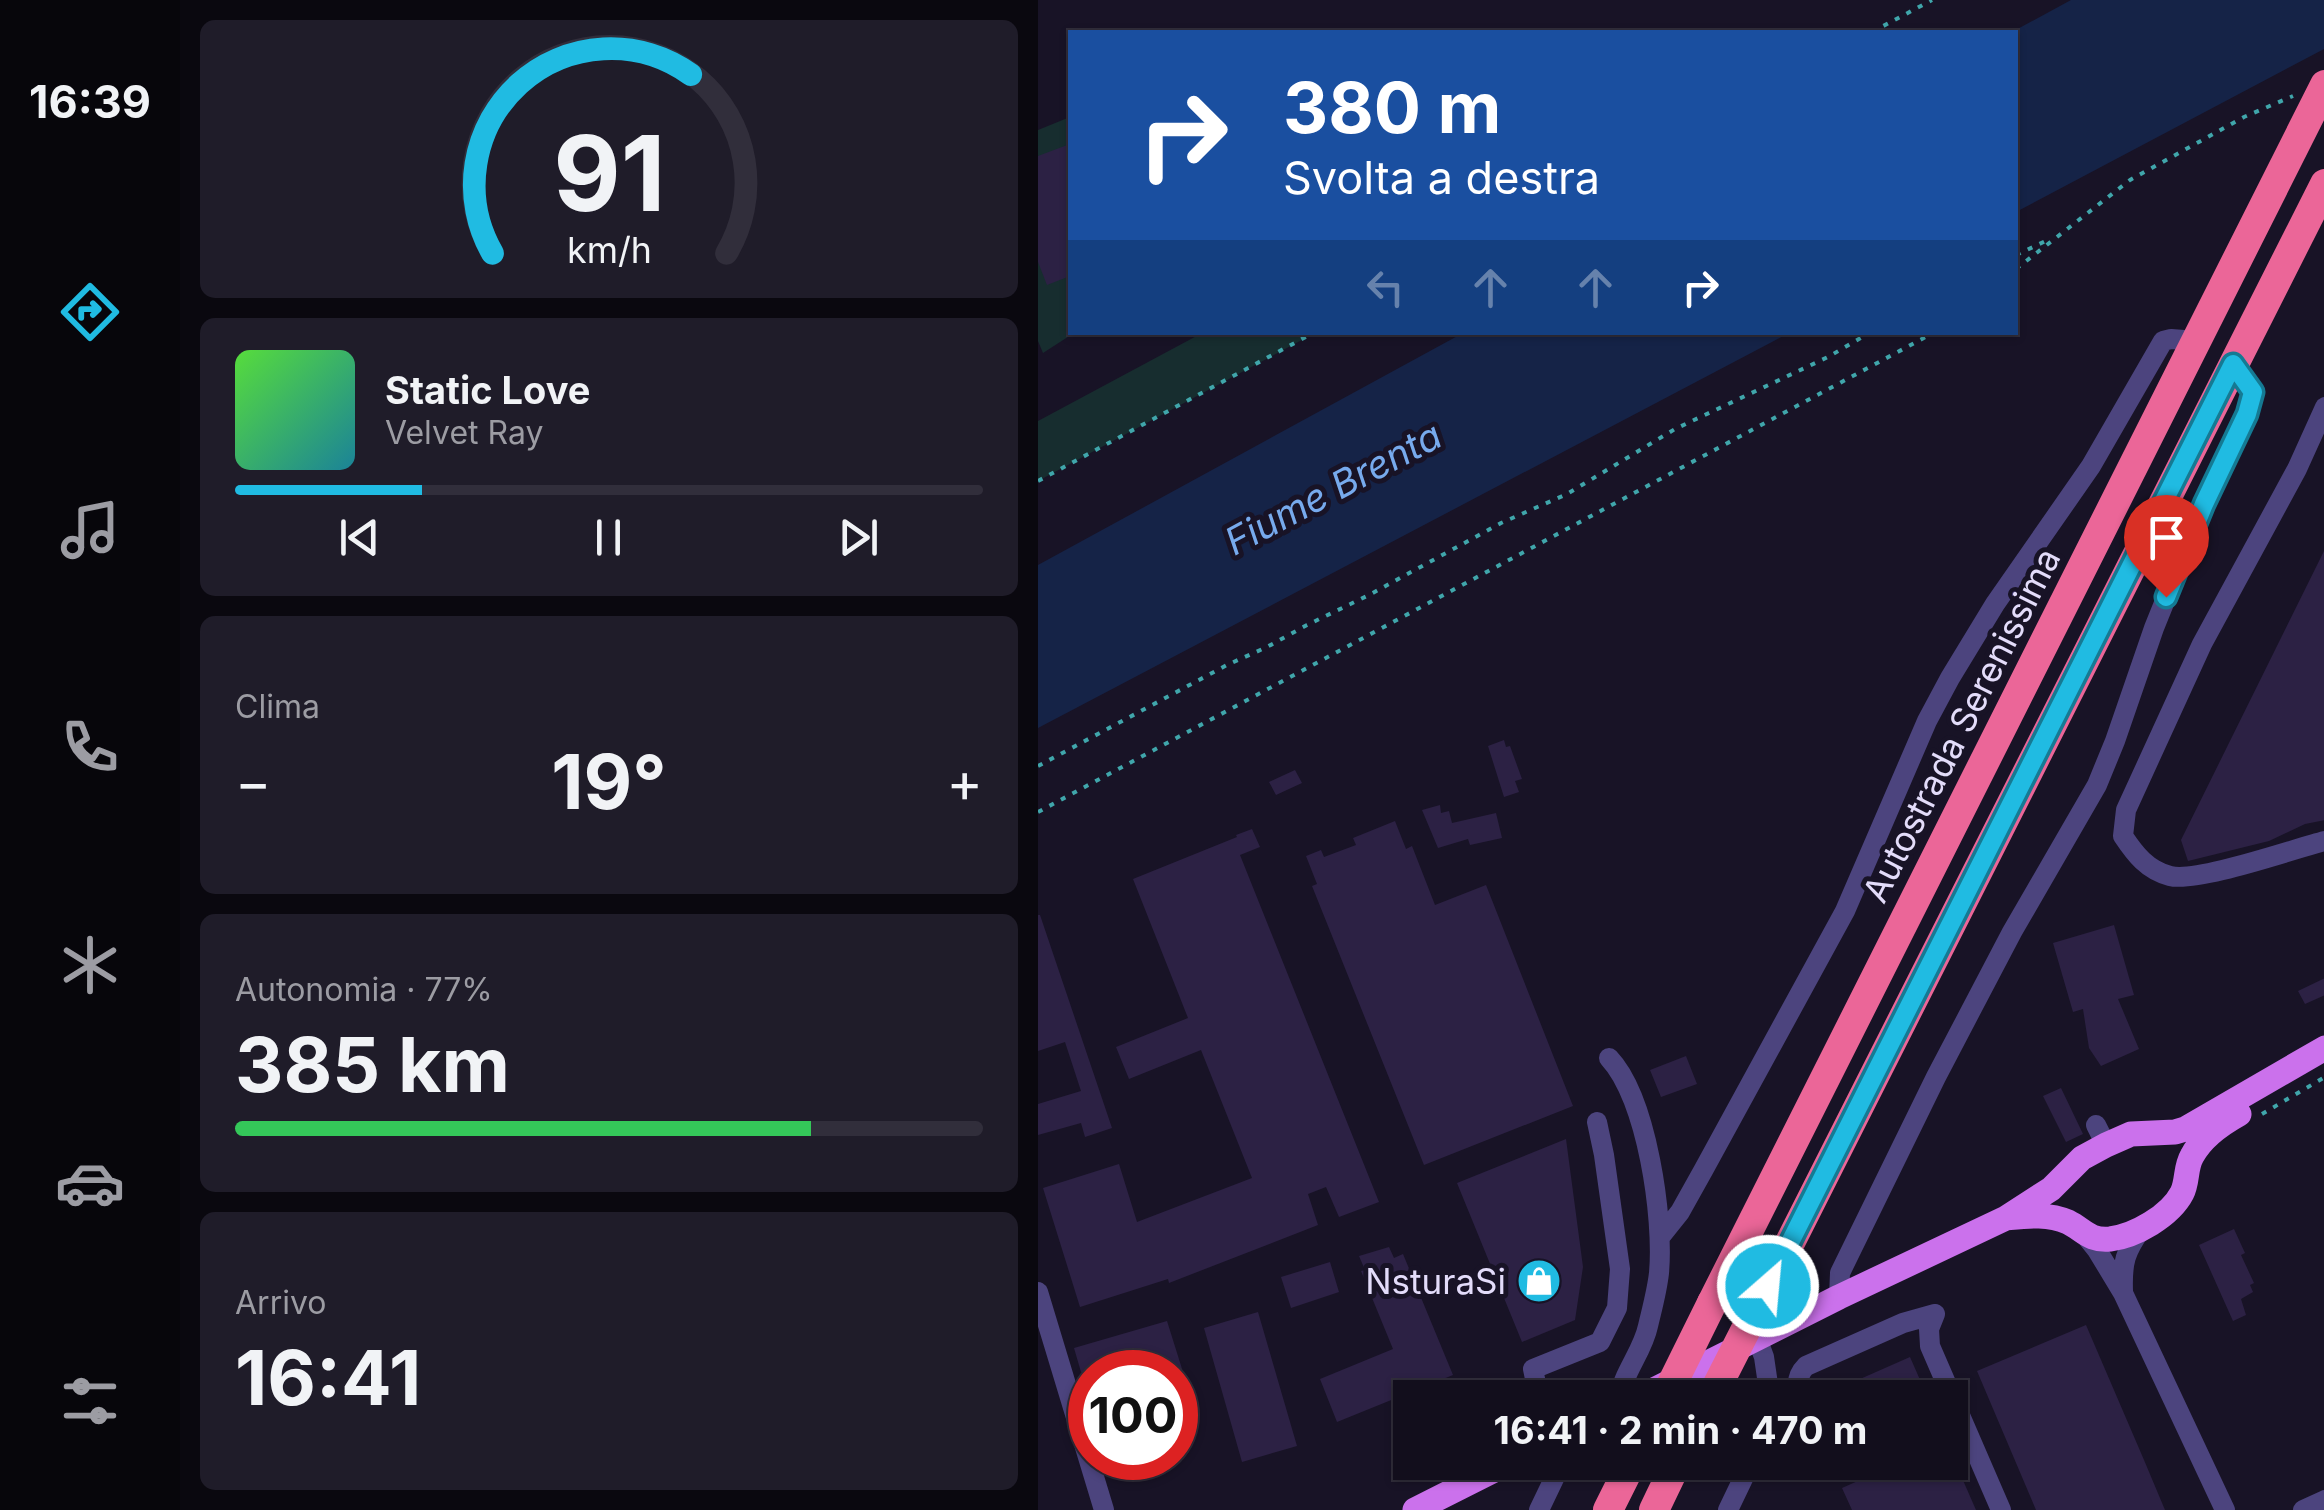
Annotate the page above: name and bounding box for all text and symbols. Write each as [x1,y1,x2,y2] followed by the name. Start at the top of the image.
[1283,65,1501,150] text: 380 m
[1118,70,1248,200] icon: right
[29,74,151,129] text: 16:39
[553,110,665,236] text: 91
[1283,150,1600,205] text: Svolta a destra
[567,228,651,272] text: km/h
[1358,260,1413,315] icon: left
[1463,260,1518,315] icon: ahead
[1568,260,1623,315] icon: ahead
[1673,260,1728,315] icon: right
[55,277,125,347] icon: directions
[385,367,590,413] text: Static Love
[1217,412,1449,564] water label: Fiume Brenta
[385,413,543,452] text: Velvet Ray
[55,495,125,565] icon: music
[2124,495,2209,598] pin
[332,510,387,565] icon: previous
[581,510,636,565] icon: pause
[831,510,886,565] icon: next
[2139,510,2194,565] icon: arrive
[1853,541,2069,909] street label: Autostrada Serenissima
[235,687,320,726] text: Clima
[55,712,125,782] icon: phone
[551,736,667,827] text: 19°
[235,749,271,815] text: −
[947,749,983,815] text: +
[55,930,125,1000] icon: climate
[235,970,493,1009] text: Autonomia · 77%
[235,1019,510,1110] text: 385 km
[55,1148,125,1218] icon: car
[1716,1234,1820,1338] position arrow
[1516,1258,1562,1304] shop icon: NsturaSi
[1365,1260,1506,1302] place label: NsturaSi
[235,1283,326,1322] text: Arrivo
[235,1332,421,1423] text: 16:41
[1068,1350,1198,1480] speed limit sign: 100
[55,1366,125,1436] icon: filters
[1494,1407,1867,1453] text: 16:41 · 2 min · 470 m

